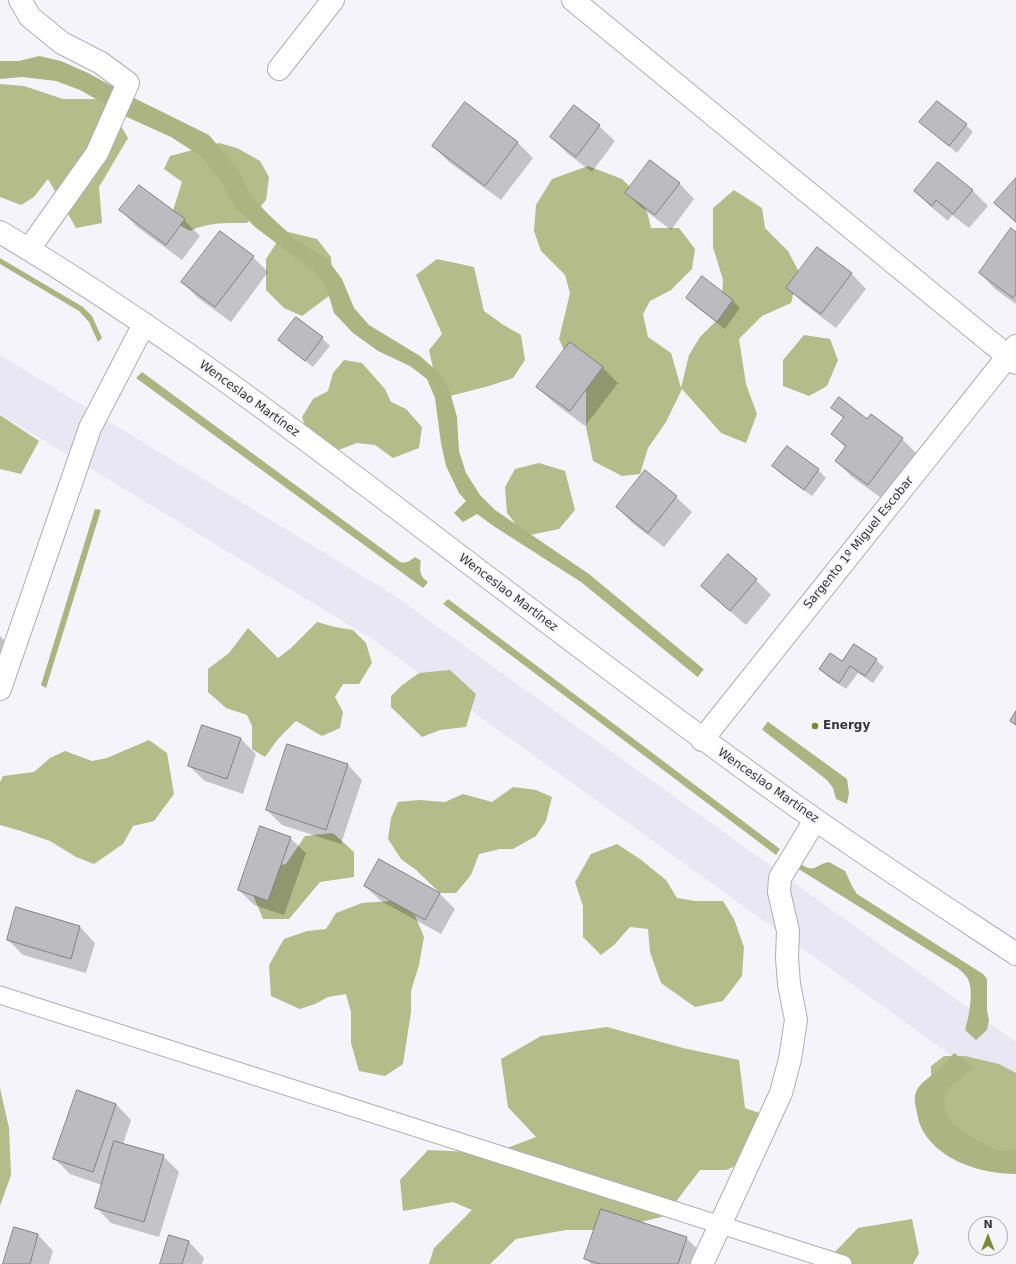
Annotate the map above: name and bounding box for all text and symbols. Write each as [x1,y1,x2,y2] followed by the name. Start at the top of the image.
[196,358,302,440] street label: Wenceslao Martínez
[801,474,917,612] street label: Sargento 1º Miguel Escobar
[456,551,560,635] street label: Wenceslao Martínez
[823,719,870,733] place label: Energy
[810,721,820,731] marker: Energy
[715,746,821,826] street label: Wenceslao Martínez
[968,1216,1008,1256] north arrow
[983,1218,993,1231] text: N

